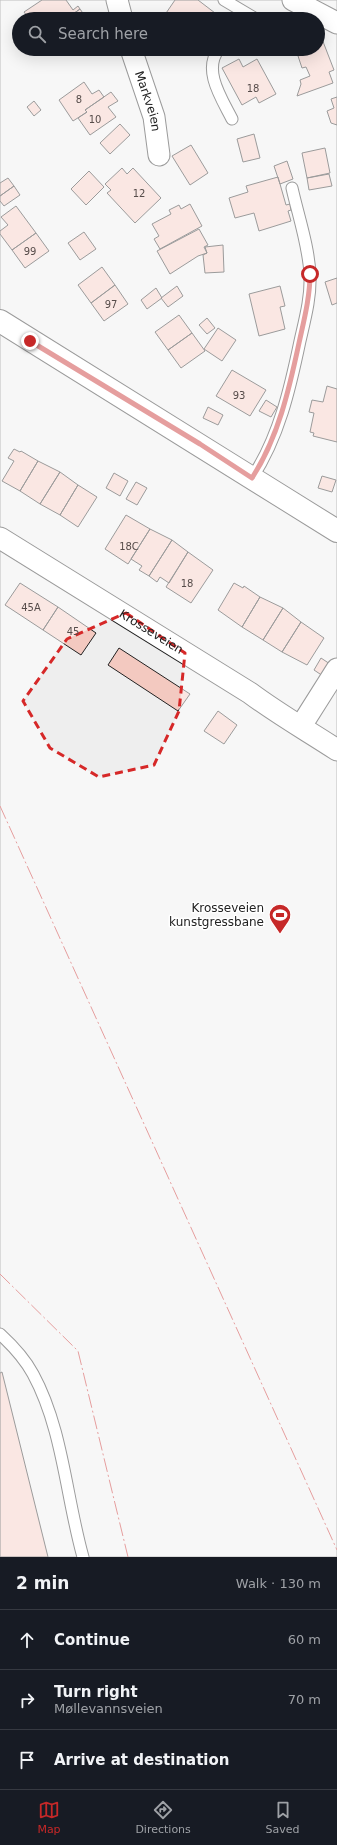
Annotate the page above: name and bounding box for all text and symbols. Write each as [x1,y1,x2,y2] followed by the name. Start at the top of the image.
[12,12,325,56] search box
[26,23,48,45] icon: search
[58,25,148,43] text: Search here
[132,69,163,132] street label: Markveien
[247,83,259,94] house number: 18
[76,94,82,105] house number: 8
[89,114,101,125] house number: 10
[133,188,145,199] house number: 12
[24,246,36,257] house number: 99
[301,265,319,283] route start
[105,299,117,310] house number: 97
[21,332,39,350] route end
[233,390,245,401] house number: 93
[119,541,139,552] house number: 18C
[181,578,193,589] house number: 18
[21,602,41,613] house number: 45A
[117,607,186,657] street label: Krosseveien
[67,626,79,637] house number: 45
[169,901,264,929] place label: Krosseveien kunstgressbane
[267,902,293,935] sports icon: Krosseveien kunstgressbane
[16,1573,69,1593] text: 2 min
[236,1576,321,1591] text: Walk · 130 m
[16,1629,38,1651] icon: ahead
[54,1631,130,1649] text: Continue
[288,1632,321,1647] text: 60 m
[54,1683,138,1701] text: Turn right
[16,1689,38,1711] icon: right
[288,1692,321,1707] text: 70 m
[54,1701,163,1716] text: Møllevannsveien
[16,1749,38,1771] icon: arrive
[54,1751,229,1769] text: Arrive at destination
[37,1799,61,1836] tab: Map
[135,1799,191,1836] tab: Directions
[266,1799,300,1836] tab: Saved

